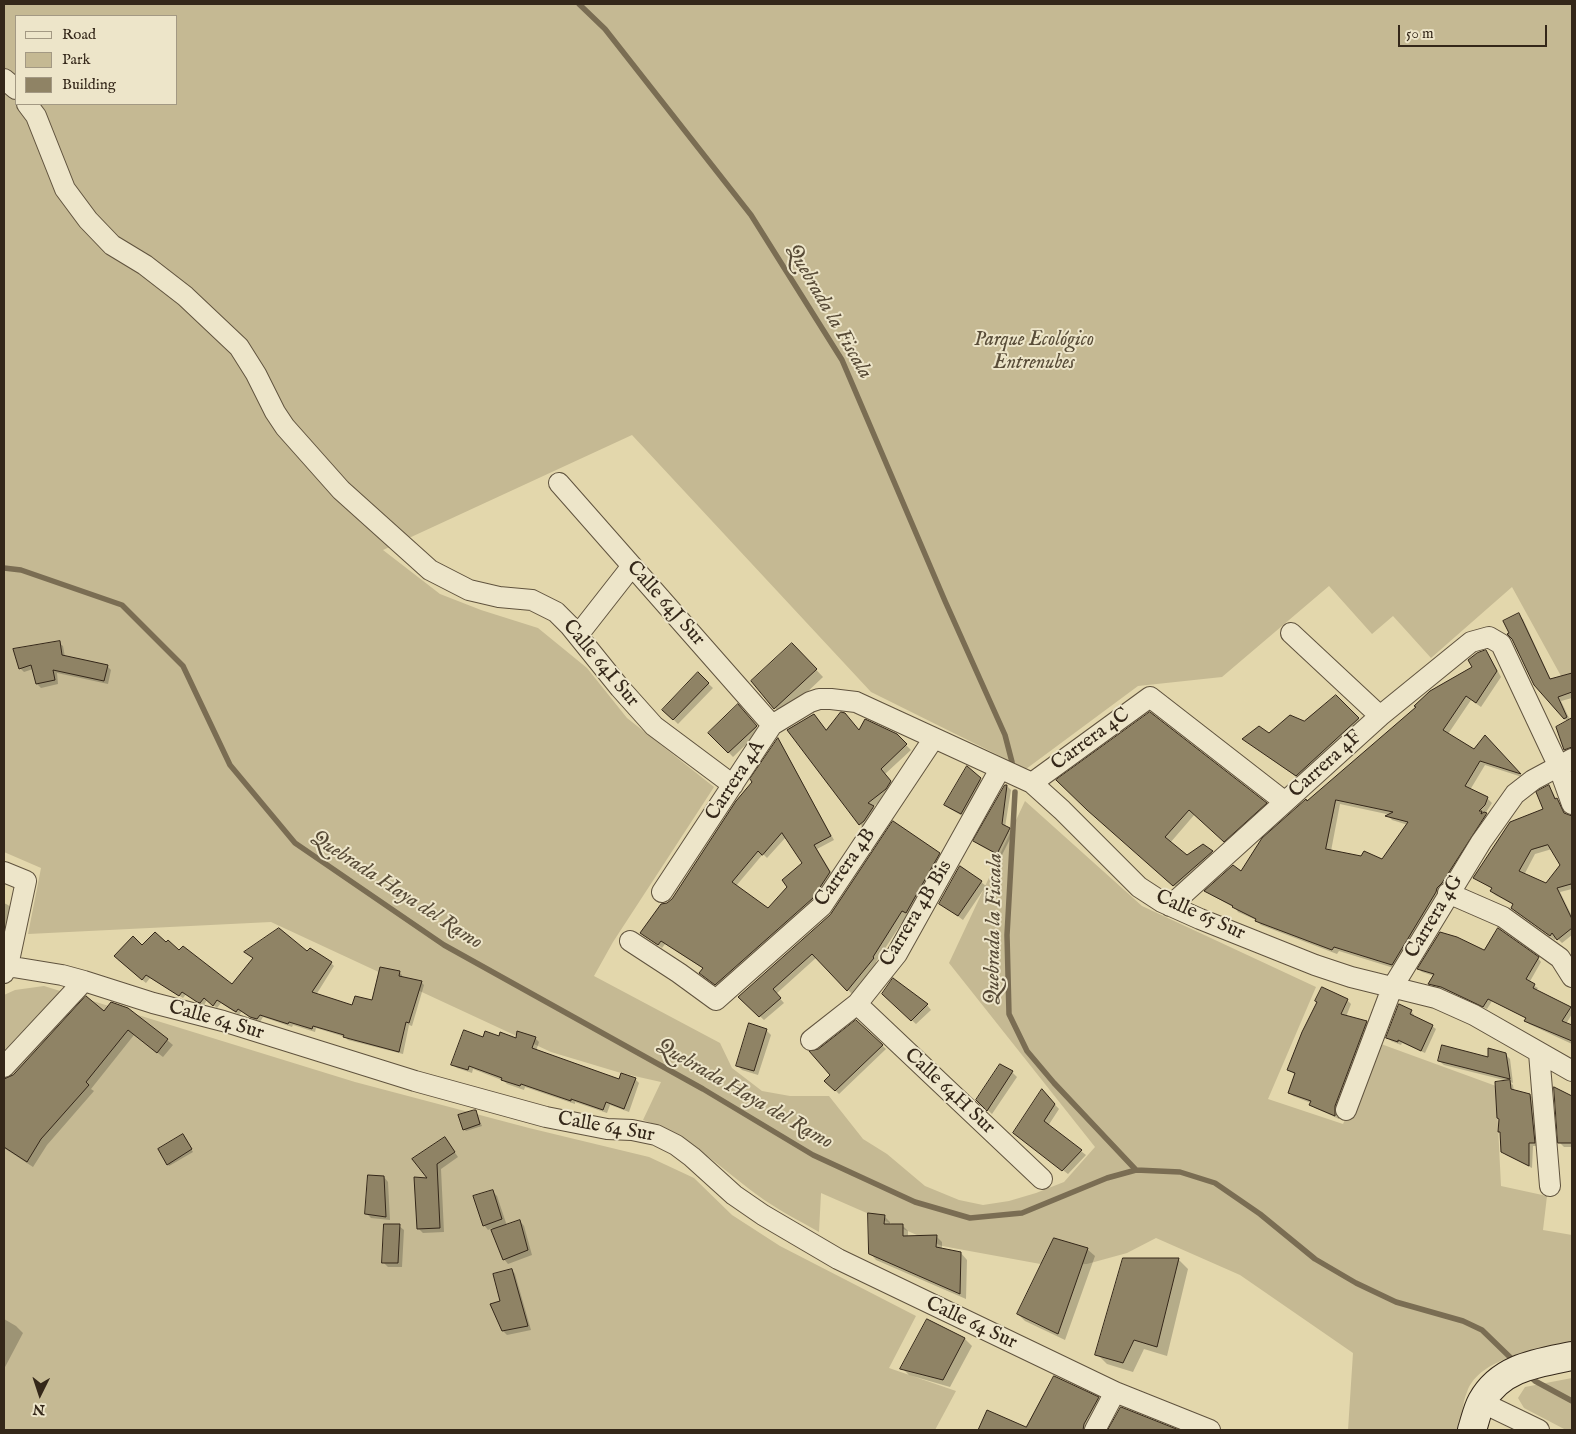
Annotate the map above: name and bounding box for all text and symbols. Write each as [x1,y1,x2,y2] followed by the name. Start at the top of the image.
[15,15,178,105] legend
[1401,15,1550,47] scale bar
[1406,24,1434,43] text: 50 m
[62,25,96,44] text: Road
[62,50,91,69] text: Park
[62,75,116,94] text: Building
[779,240,877,384] water label: Quebrada la Fiscala
[974,329,1094,376] park label: Parque Ecológico Entrenubes
[621,557,709,651] street label: Calle 64J Sur
[557,615,643,713] street label: Calle 64I Sur
[1047,703,1135,777] street label: Carrera 4C
[1285,726,1367,804] street label: Carrera 4F
[701,737,771,825] street label: Carrera 4A
[810,824,882,912] street label: Carrera 4B
[305,826,487,956] water label: Quebrada Haya del Ramo
[981,853,1009,1005] water label: Quebrada la Fiscala
[876,856,958,972] street label: Carrera 4B Bis
[1401,871,1469,963] street label: Carrera 4G
[1152,886,1248,946] street label: Calle 65 Sur
[166,996,266,1046] street label: Calle 64 Sur
[651,1034,837,1156] water label: Quebrada Haya del Ramo
[899,1044,999,1140] street label: Calle 64H Sur
[556,1108,656,1148] street label: Calle 64 Sur
[922,1292,1020,1356] street label: Calle 64 Sur
[15,1369,65,1419] north arrow
[32,1400,46,1418] text: N

